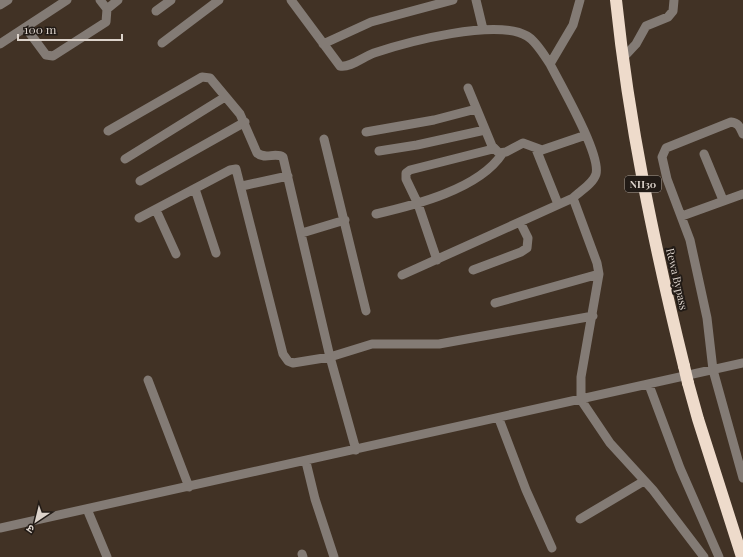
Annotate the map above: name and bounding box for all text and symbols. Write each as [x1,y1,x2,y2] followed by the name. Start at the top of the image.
[18,16,122,42] scale bar
[24,21,57,37] text: 100 m
[625,176,661,192] road number: NH30
[663,246,692,311] street label: Rewa Bypass
[16,501,56,541] north arrow
[23,521,37,538] text: उ

